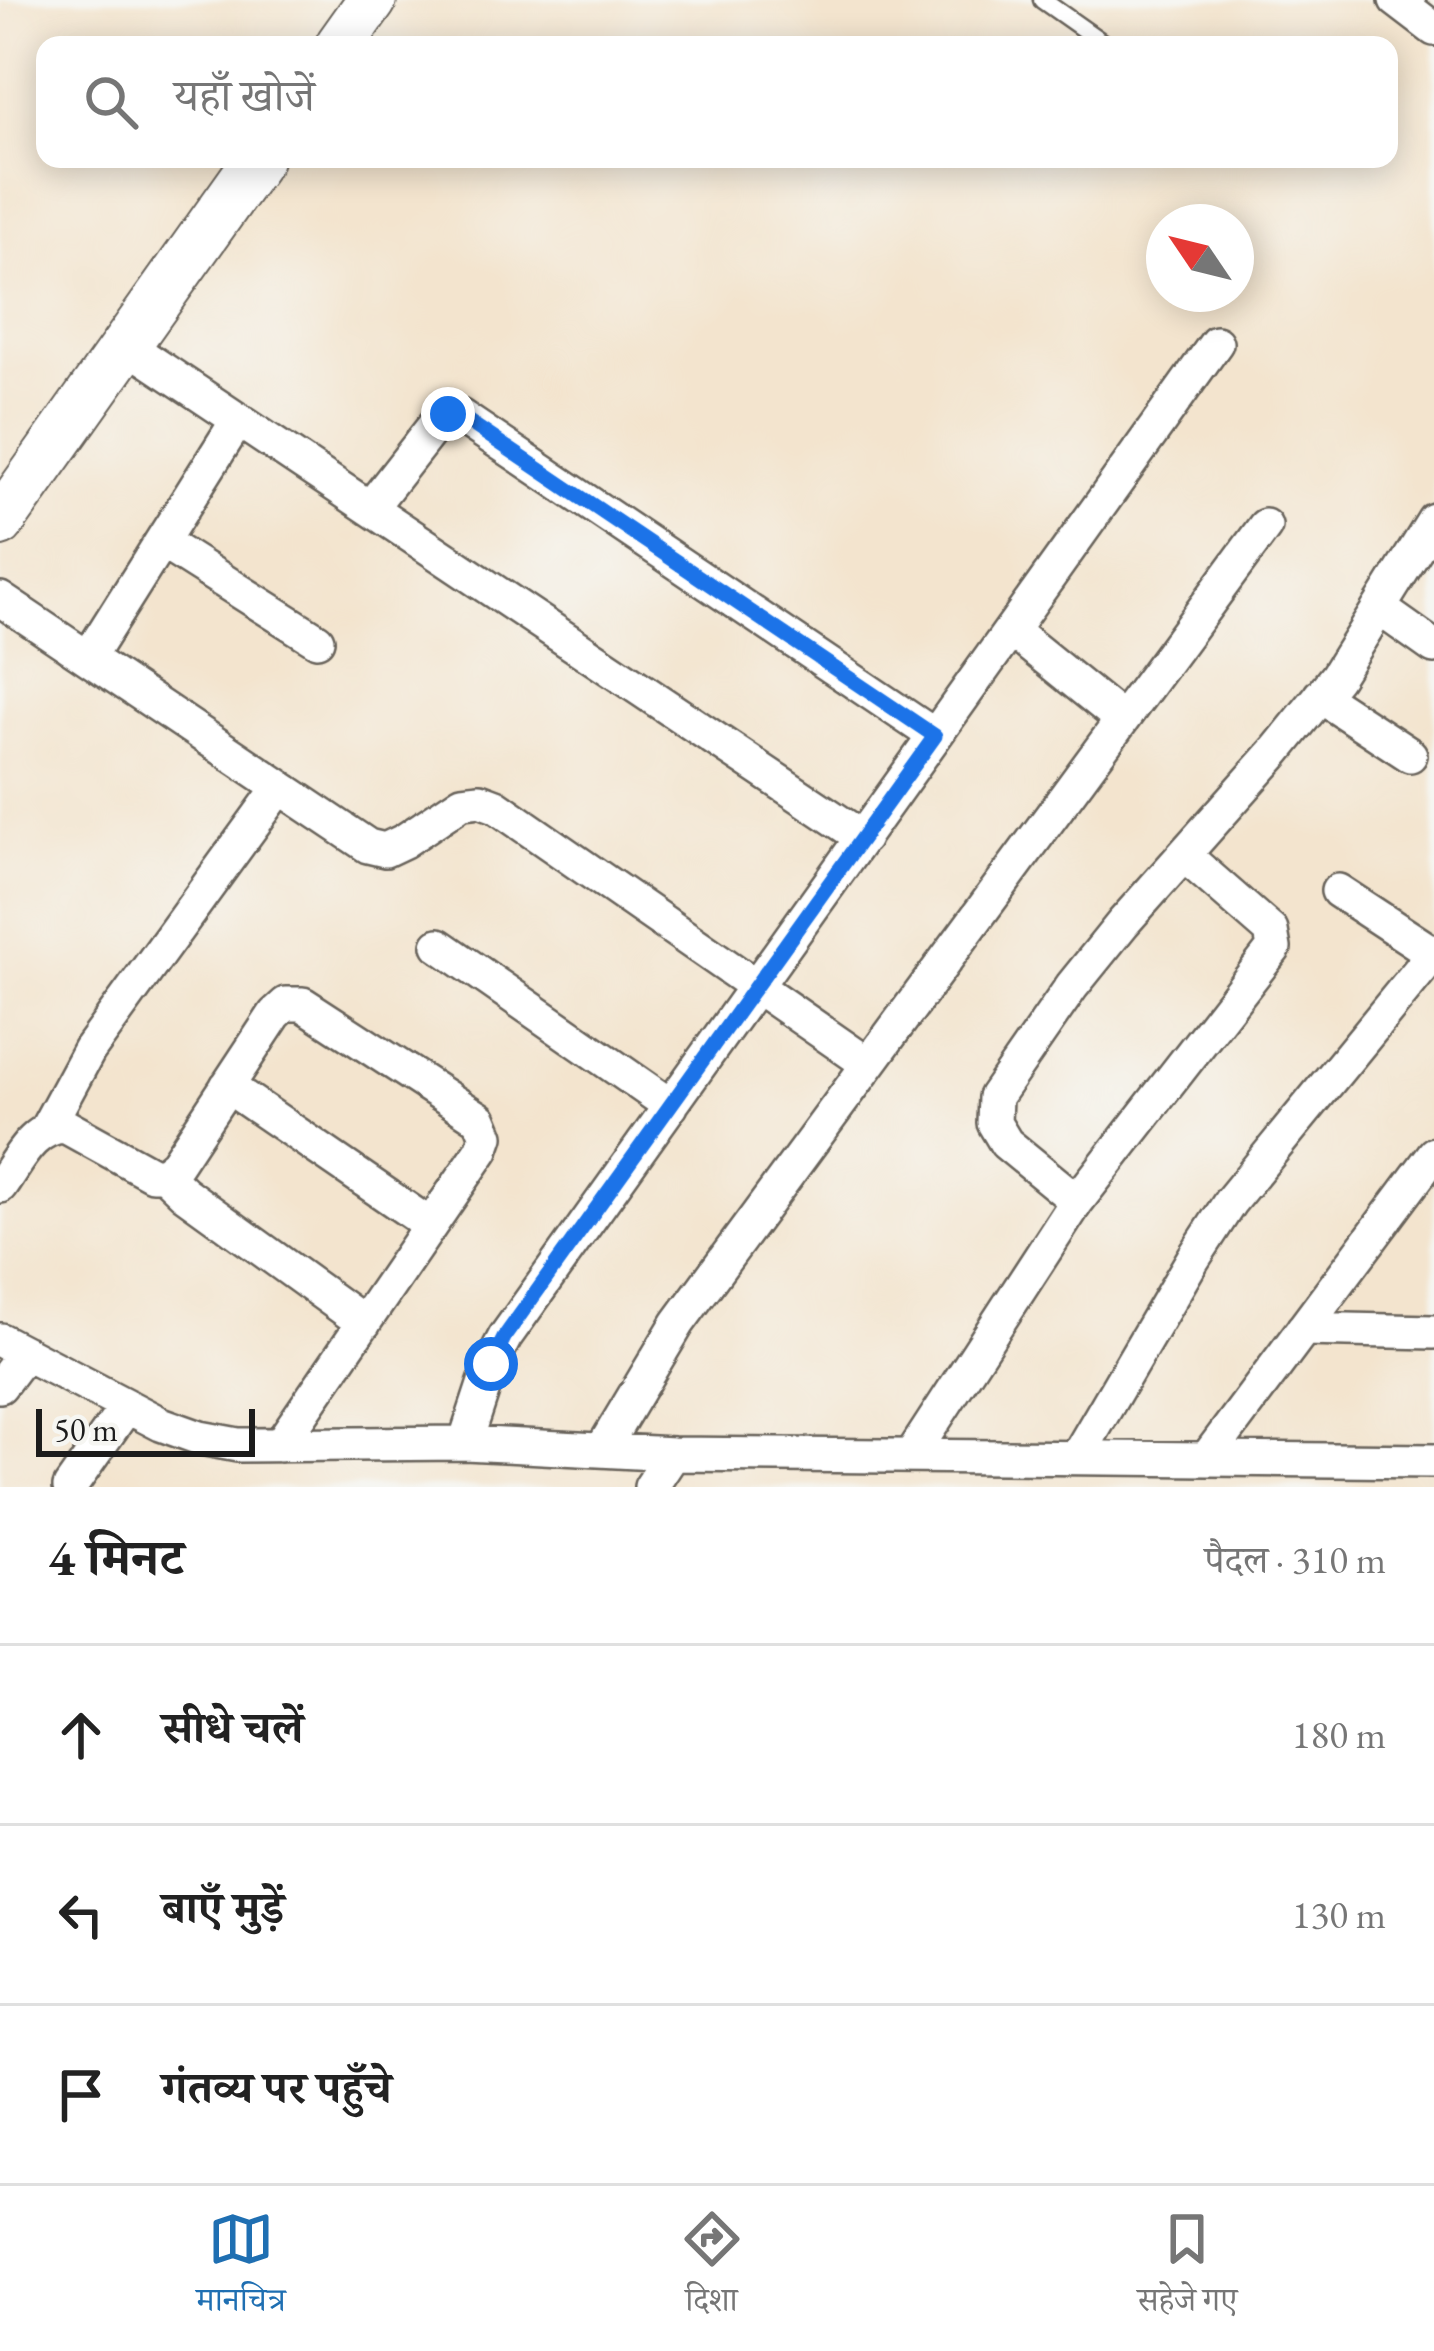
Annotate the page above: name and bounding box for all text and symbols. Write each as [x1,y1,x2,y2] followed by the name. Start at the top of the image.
[36,36,1398,168] search box
[174,66,315,124] text: यहाँ खोजें
[78,69,144,135] icon: search
[1146,204,1254,312] north arrow
[421,387,475,441] route end
[464,1337,518,1391] route start
[36,1403,255,1456] scale bar
[54,1408,118,1451] text: 50 m
[48,1524,184,1590] text: 4 मिनट
[1205,1534,1386,1585] text: पैदल · 310 m
[162,1698,303,1756] text: सीधे चलें
[48,1702,114,1768] icon: ahead
[1292,1709,1386,1760] text: 180 m
[162,1878,284,1936] text: बाएँ मुड़ें
[48,1882,114,1948] icon: left
[1292,1889,1386,1940] text: 130 m
[162,2058,391,2116] text: गंतव्य पर पहुँचे
[48,2062,114,2128] icon: arrive
[196,2206,286,2332] tab: मानचित्र
[679,2206,745,2332] tab: दिशा
[1137,2206,1238,2332] tab: सहेजे गए

